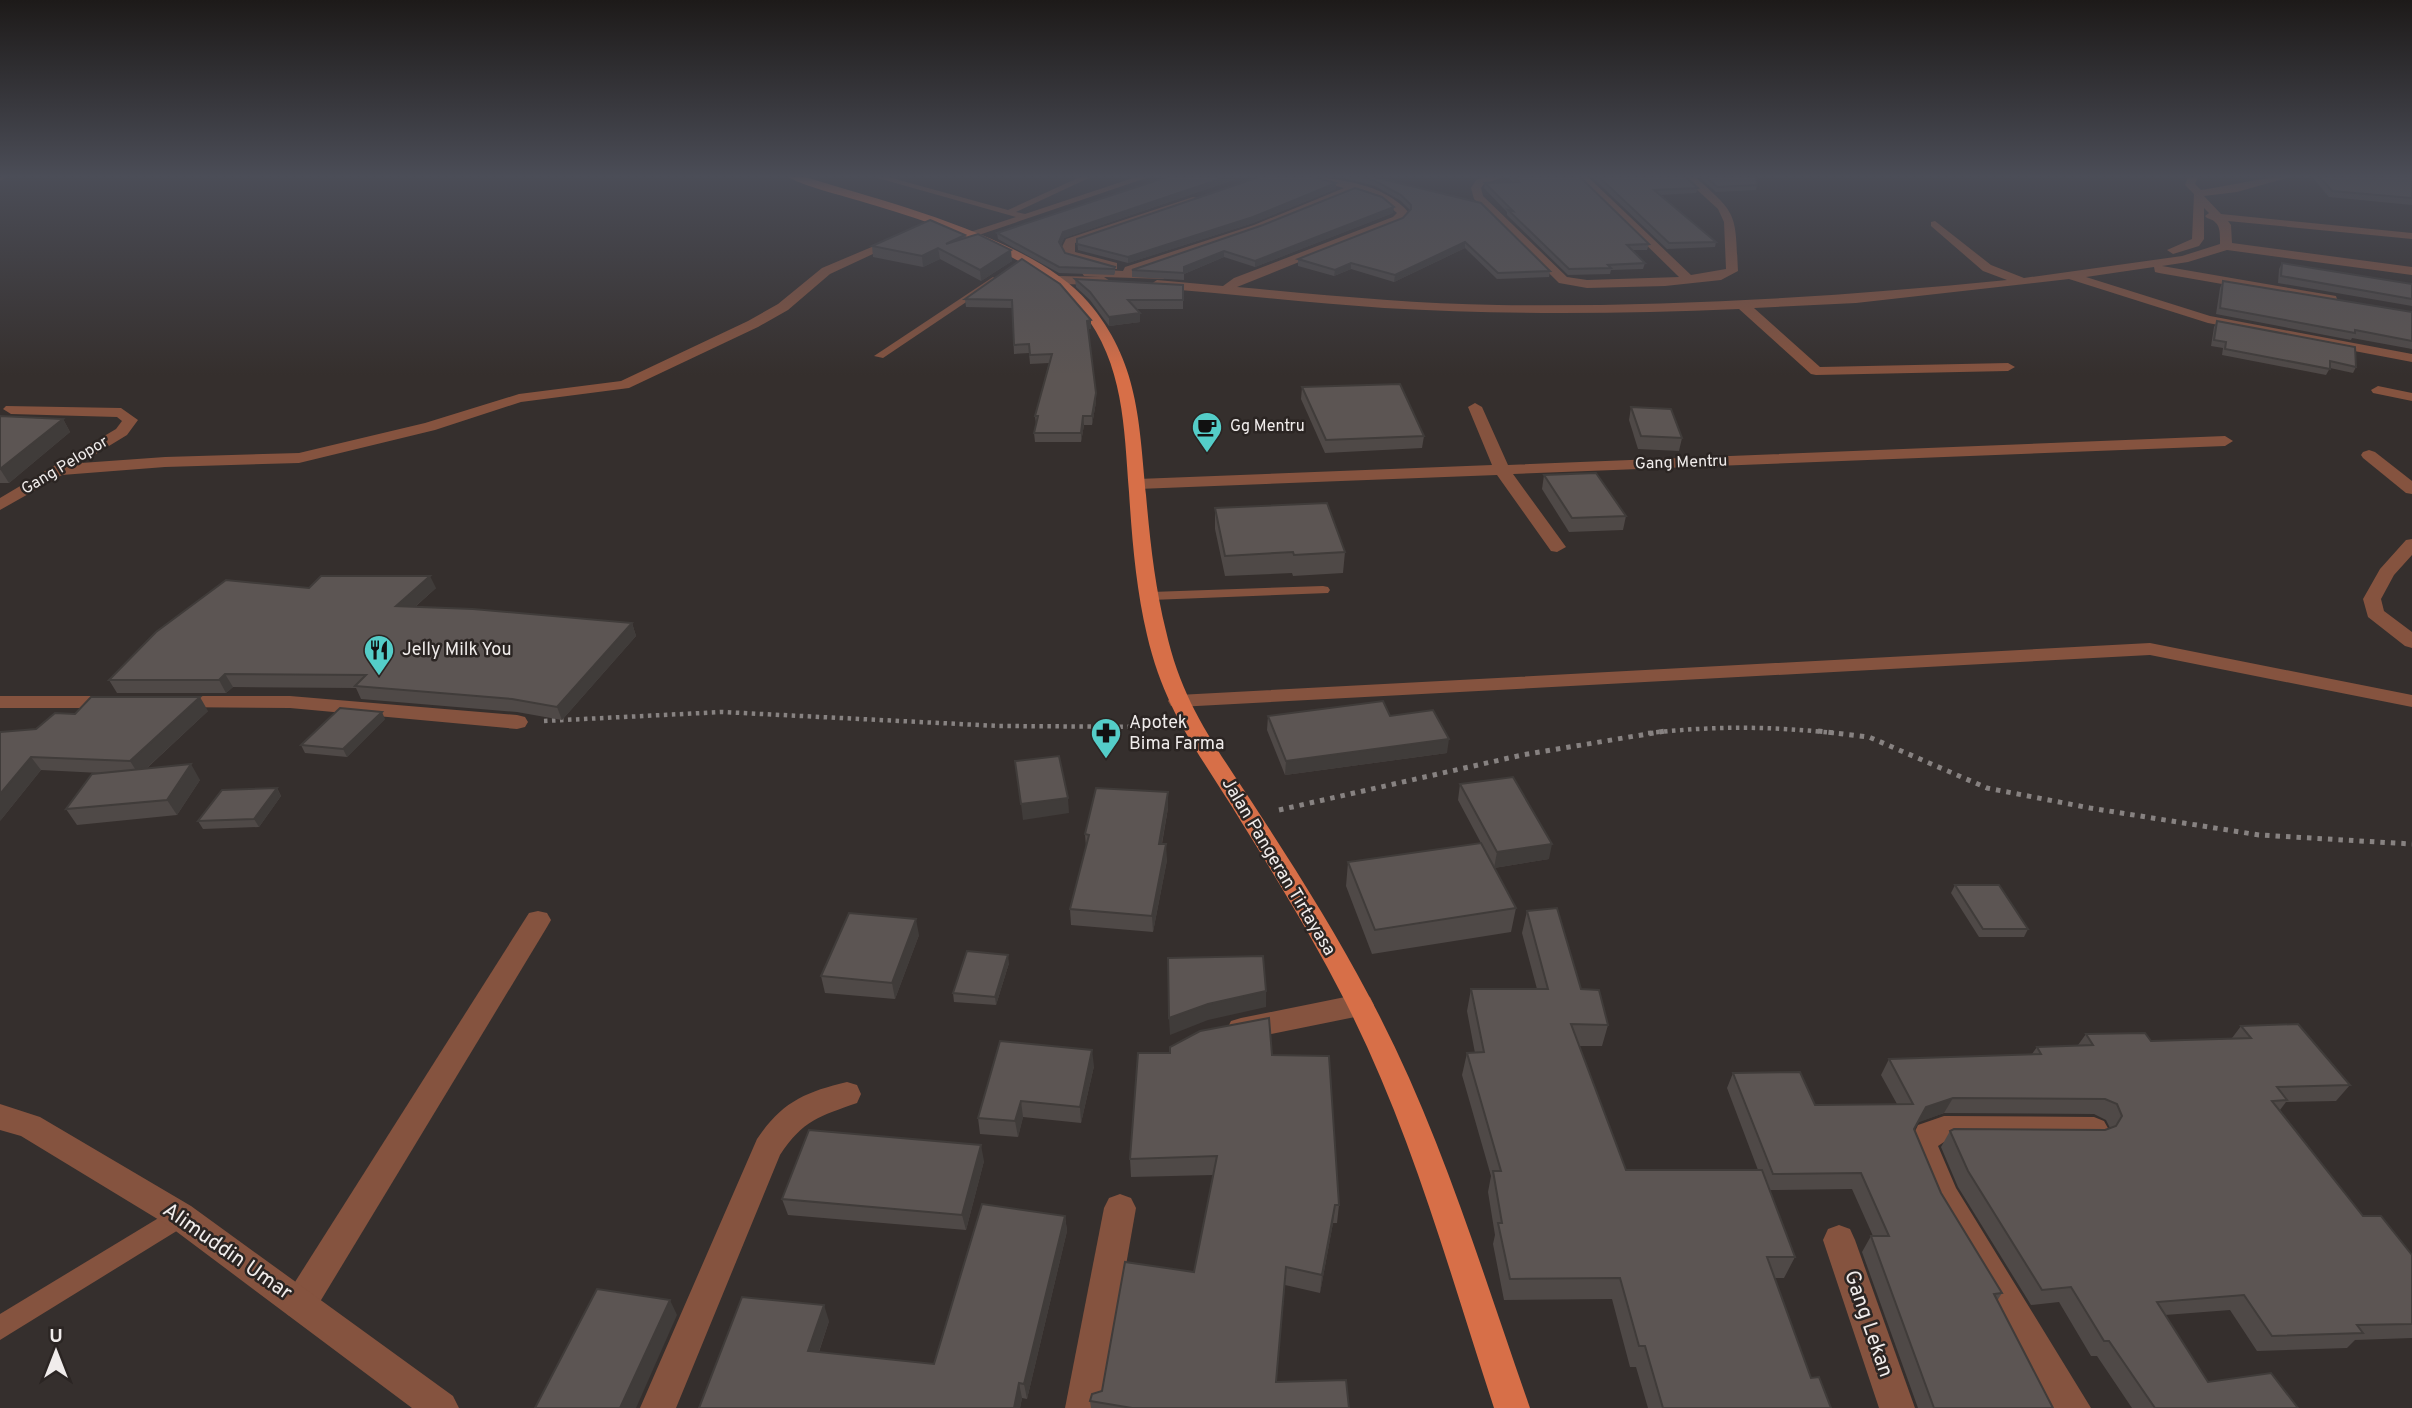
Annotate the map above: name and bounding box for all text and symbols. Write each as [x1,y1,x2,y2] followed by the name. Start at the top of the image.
[1190,410,1224,454] cafe icon: Gg Mentru
[1230,417,1305,437] place label: Gg Mentru
[18,432,112,500] street label: Gang Pelopor
[1634,451,1728,475] street label: Gang Mentru
[362,633,396,677] restaurant icon: Jelly Milk You
[402,639,512,662] place label: Jelly Milk You
[1129,712,1225,756] place label: Apotek Bima Farma
[1089,716,1123,760] pharmacy icon: Apotek Bima Farma
[1216,774,1340,960] street label: Jalan Pangeran Tirtayasa
[157,1197,297,1307] street label: Alimuddin Umar
[1837,1267,1899,1381] street label: Gang Lekan
[21,1317,91,1387] north arrow
[49,1325,63,1349] text: U

